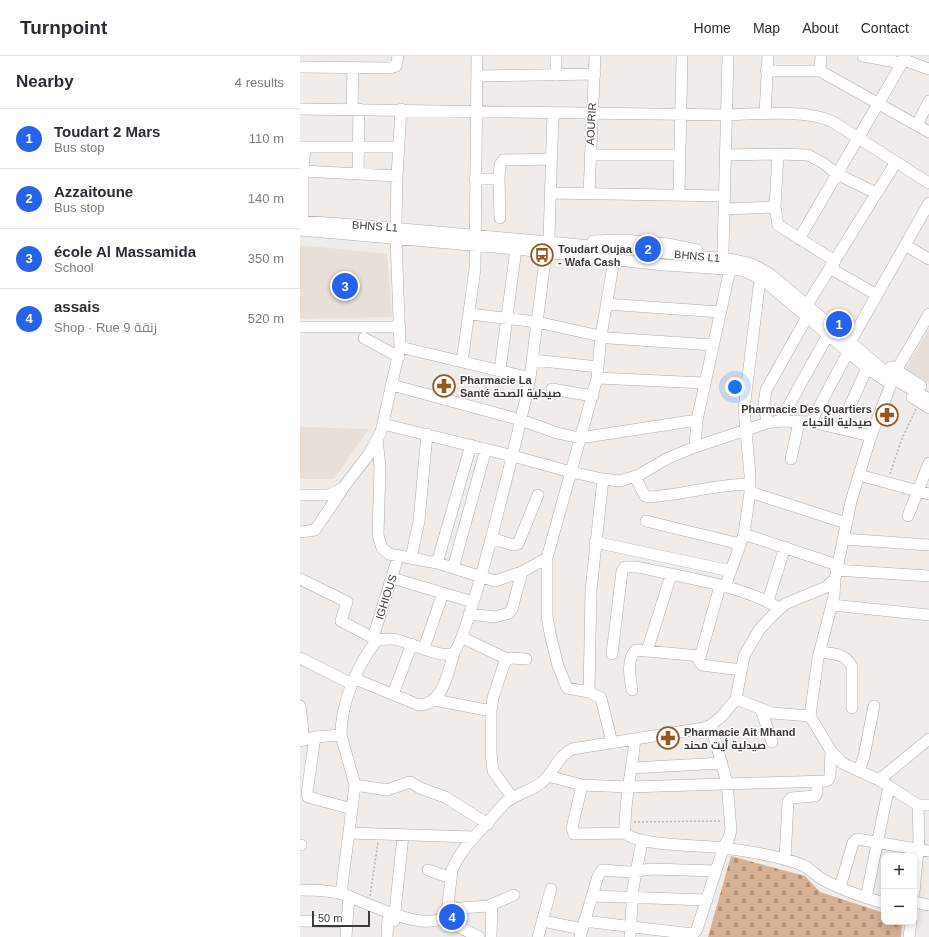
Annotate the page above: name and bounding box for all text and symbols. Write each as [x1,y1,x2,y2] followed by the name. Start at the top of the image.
[20,17,107,38] text: Turnpoint
[694,20,731,36] text: Home
[753,20,780,36] text: Map
[802,20,839,36] text: About
[861,20,909,36] text: Contact
[16,72,74,91] text: Nearby
[235,75,284,90] text: 4 results
[584,102,598,146] street label: AOURIR
[54,123,160,140] text: Toudart 2 Mars
[25,131,33,146] text: 1
[249,131,284,146] text: 110 m
[54,140,105,155] text: Bus stop
[54,183,133,200] text: Azzaitoune
[25,191,33,206] text: 2
[248,191,284,206] text: 140 m
[54,200,105,215] text: Bus stop
[352,218,398,234] street label: BHNS L1
[635,234,661,264] pin: 2
[529,242,555,268] bus stop icon: Toudart Oujaa - Wafa Cash
[54,243,196,260] text: école Al Massamida
[558,243,633,268] place label: Toudart Oujaa - Wafa Cash
[674,248,720,264] street label: BHNS L1
[25,251,33,266] text: 3
[248,251,284,266] text: 350 m
[54,260,94,275] text: School
[332,271,358,301] pin: 3
[54,298,100,315] text: assais
[826,309,852,339] pin: 1
[25,311,33,326] text: 4
[248,311,284,326] text: 520 m
[54,320,157,335] text: Shop · Rue 9 زنقة
[431,373,457,399] pharmacy icon: Pharmacie La Santé صيدلية الصحة
[460,374,561,400] place label: Pharmacie La Santé صيدلية الصحة
[725,377,745,397] your location
[874,402,900,428] pharmacy icon: Pharmacie Des Quartiers صيدلية الأحياء
[741,403,872,429] place label: Pharmacie Des Quartiers صيدلية الأحياء
[373,573,399,621] street label: IGHIOUS
[655,725,681,751] pharmacy icon: Pharmacie Ait Mhand صيدلية أيت محند
[684,726,795,752] place label: Pharmacie Ait Mhand صيدلية أيت محند
[881,853,917,925] map controls
[881,853,917,889] button: +
[881,889,917,925] button: −
[439,902,465,932] pin: 4
[312,909,370,928] scale bar
[318,912,342,924] text: 50 m

